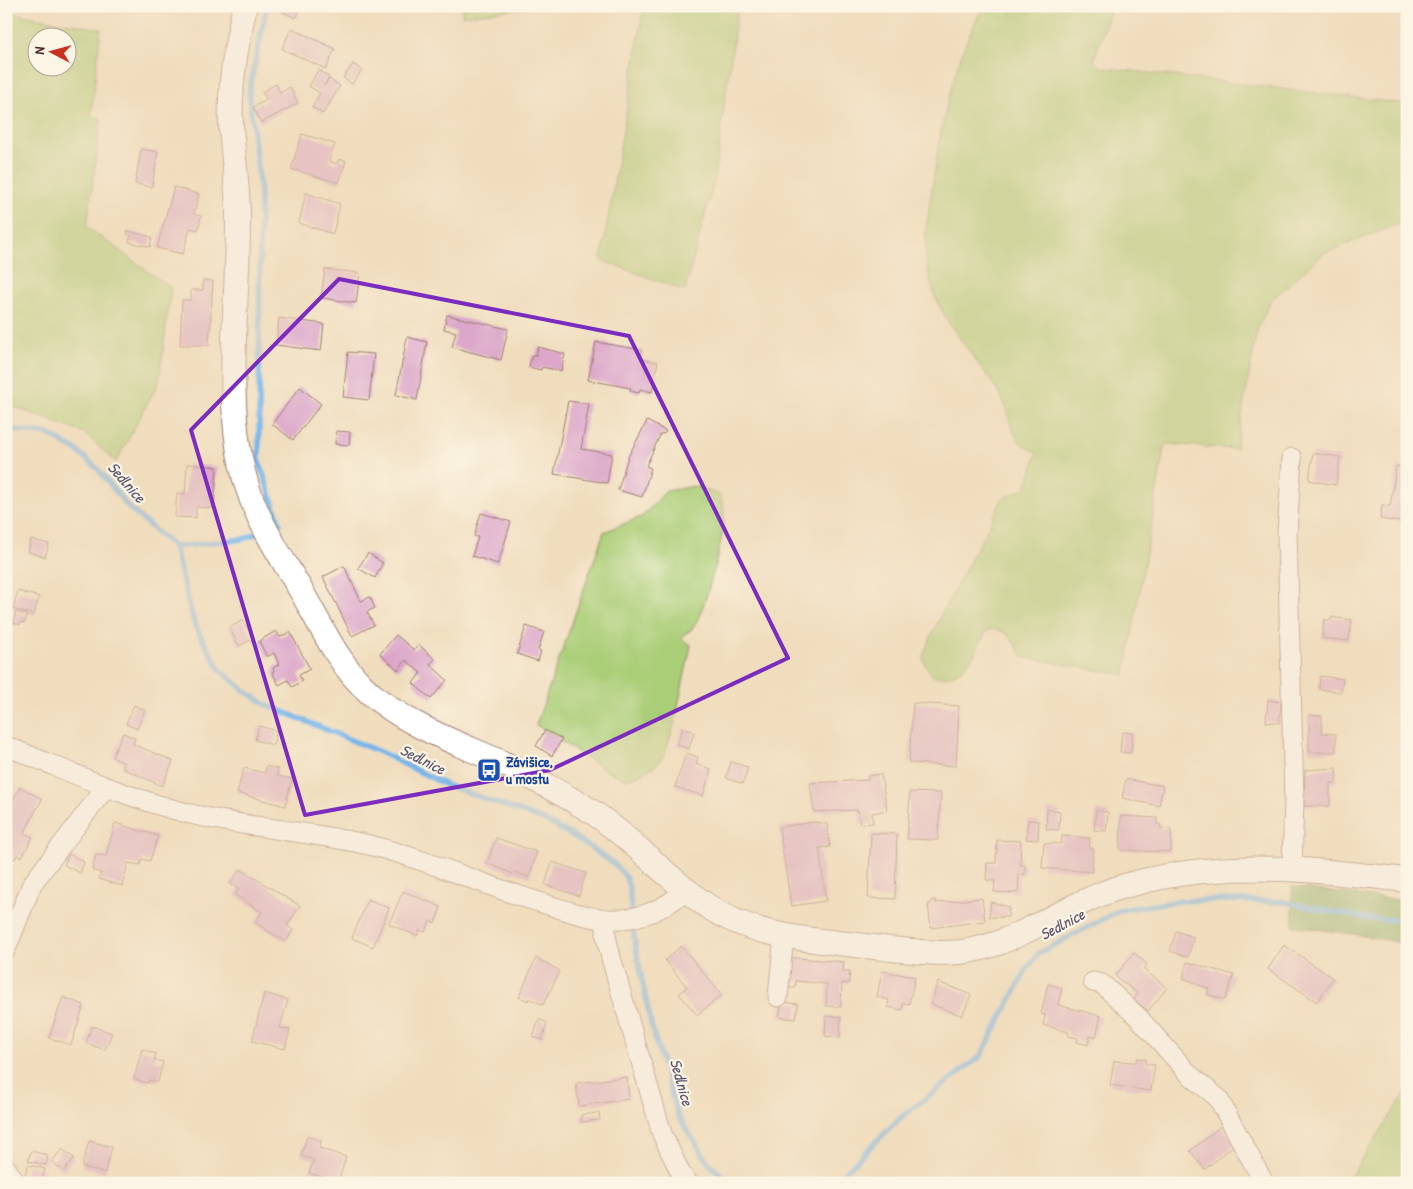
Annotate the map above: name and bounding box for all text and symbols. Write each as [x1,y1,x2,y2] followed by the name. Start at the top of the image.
[28,28,78,78] north arrow
[29,45,48,55] text: N
[103,457,151,508] water label: Sedlnice
[397,738,450,780] water label: Sedlnice
[506,751,553,789] place label: Závišice, u mostu
[476,757,502,783] bus stop icon: Závišice, u mostu
[1036,903,1089,945] water label: Sedlnice
[665,1056,699,1109] water label: Sedlnice

